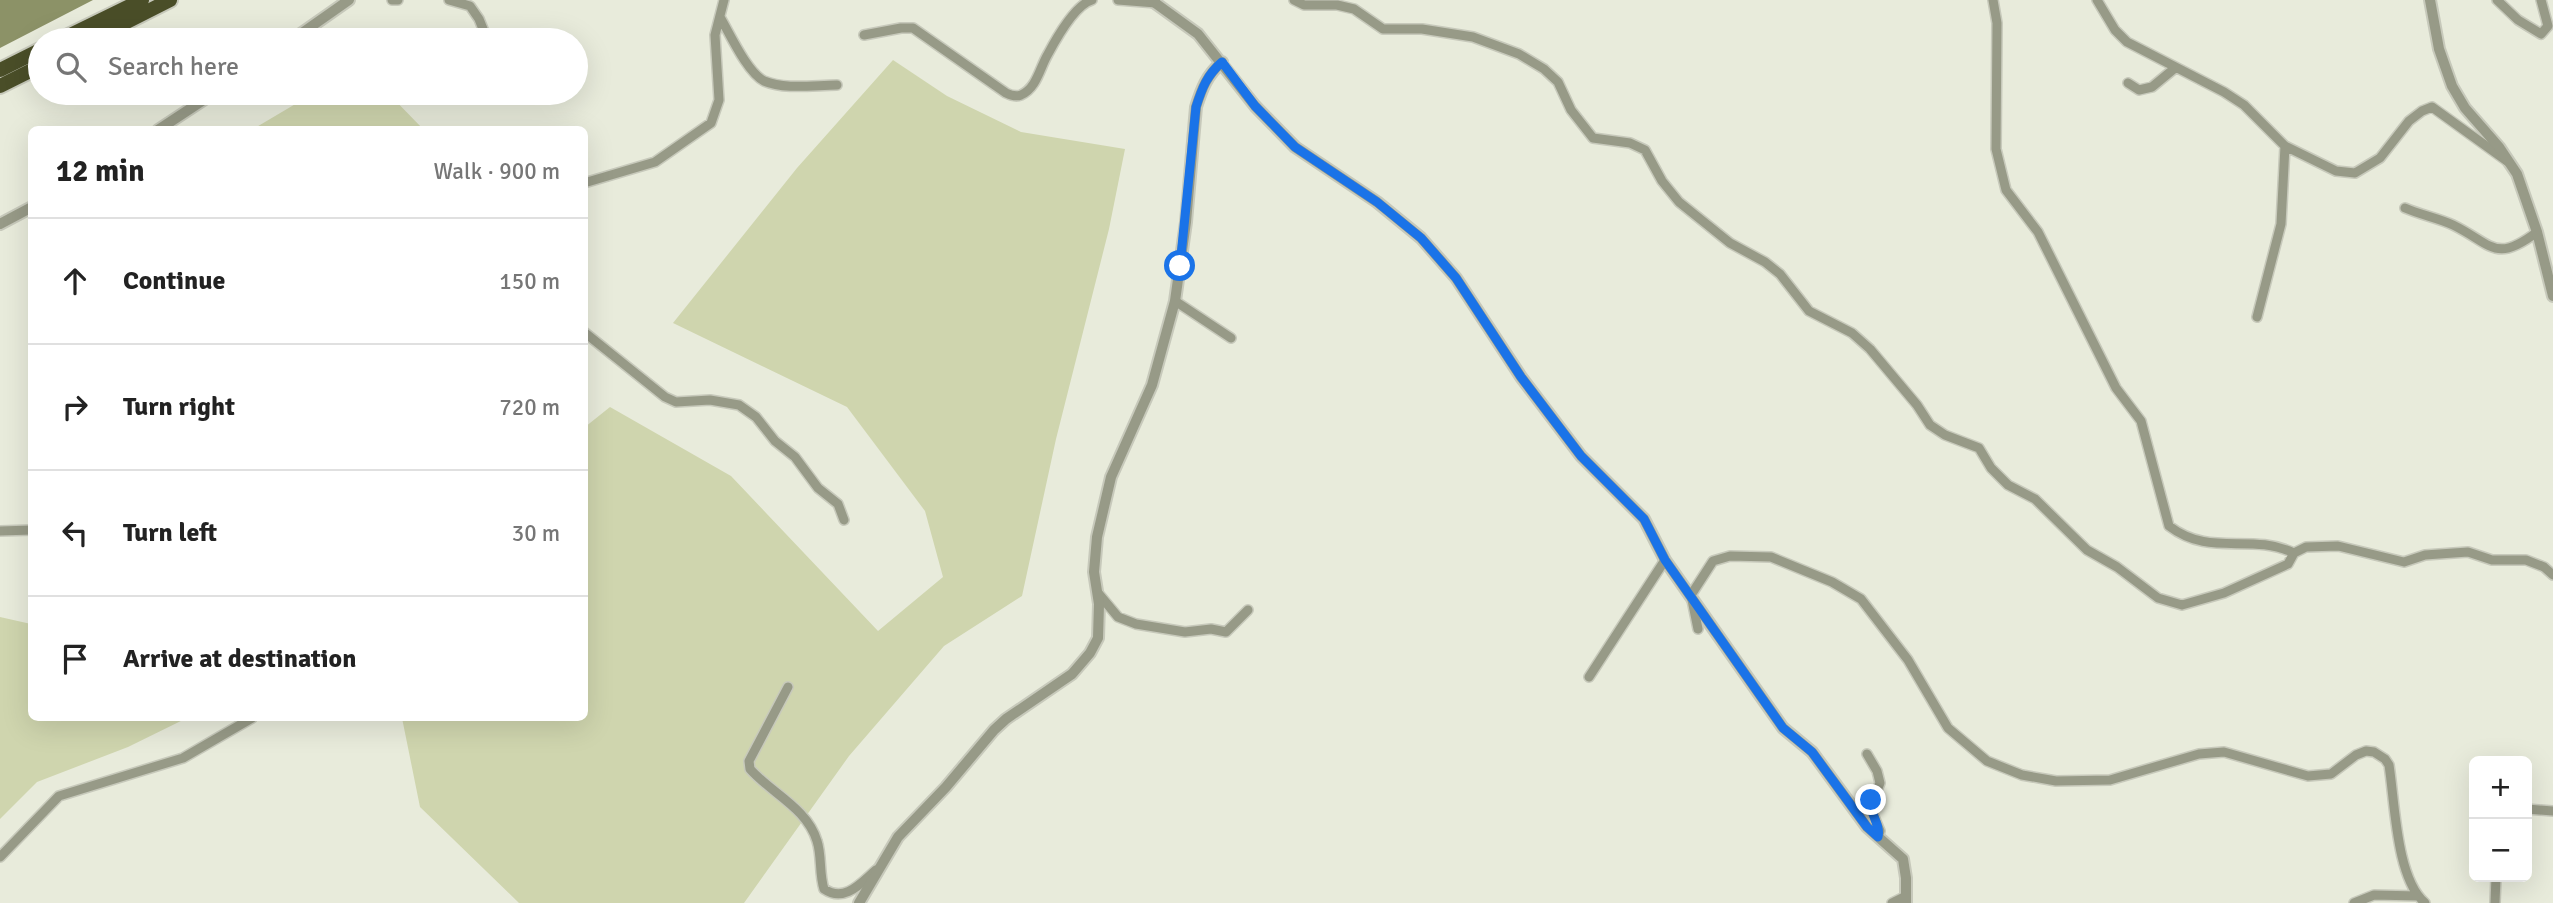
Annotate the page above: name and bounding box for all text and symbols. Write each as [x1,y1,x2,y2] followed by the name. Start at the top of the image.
[28,28,588,105] search box
[52,48,90,86] icon: search
[108,51,239,83] text: Search here
[56,153,145,190] text: 12 min
[434,157,560,186] text: Walk · 900 m
[1164,250,1195,281] route start
[56,262,94,300] icon: ahead
[123,265,225,297] text: Continue
[499,267,560,296] text: 150 m
[56,388,94,426] icon: right
[123,391,235,423] text: Turn right
[499,393,560,422] text: 720 m
[56,514,94,552] icon: left
[123,517,217,549] text: Turn left
[512,519,560,548] text: 30 m
[56,640,94,678] icon: arrive
[123,643,356,675] text: Arrive at destination
[2469,756,2532,882] map controls
[2469,756,2532,819] button: +
[1855,784,1886,815] route end
[2469,819,2532,882] button: −

